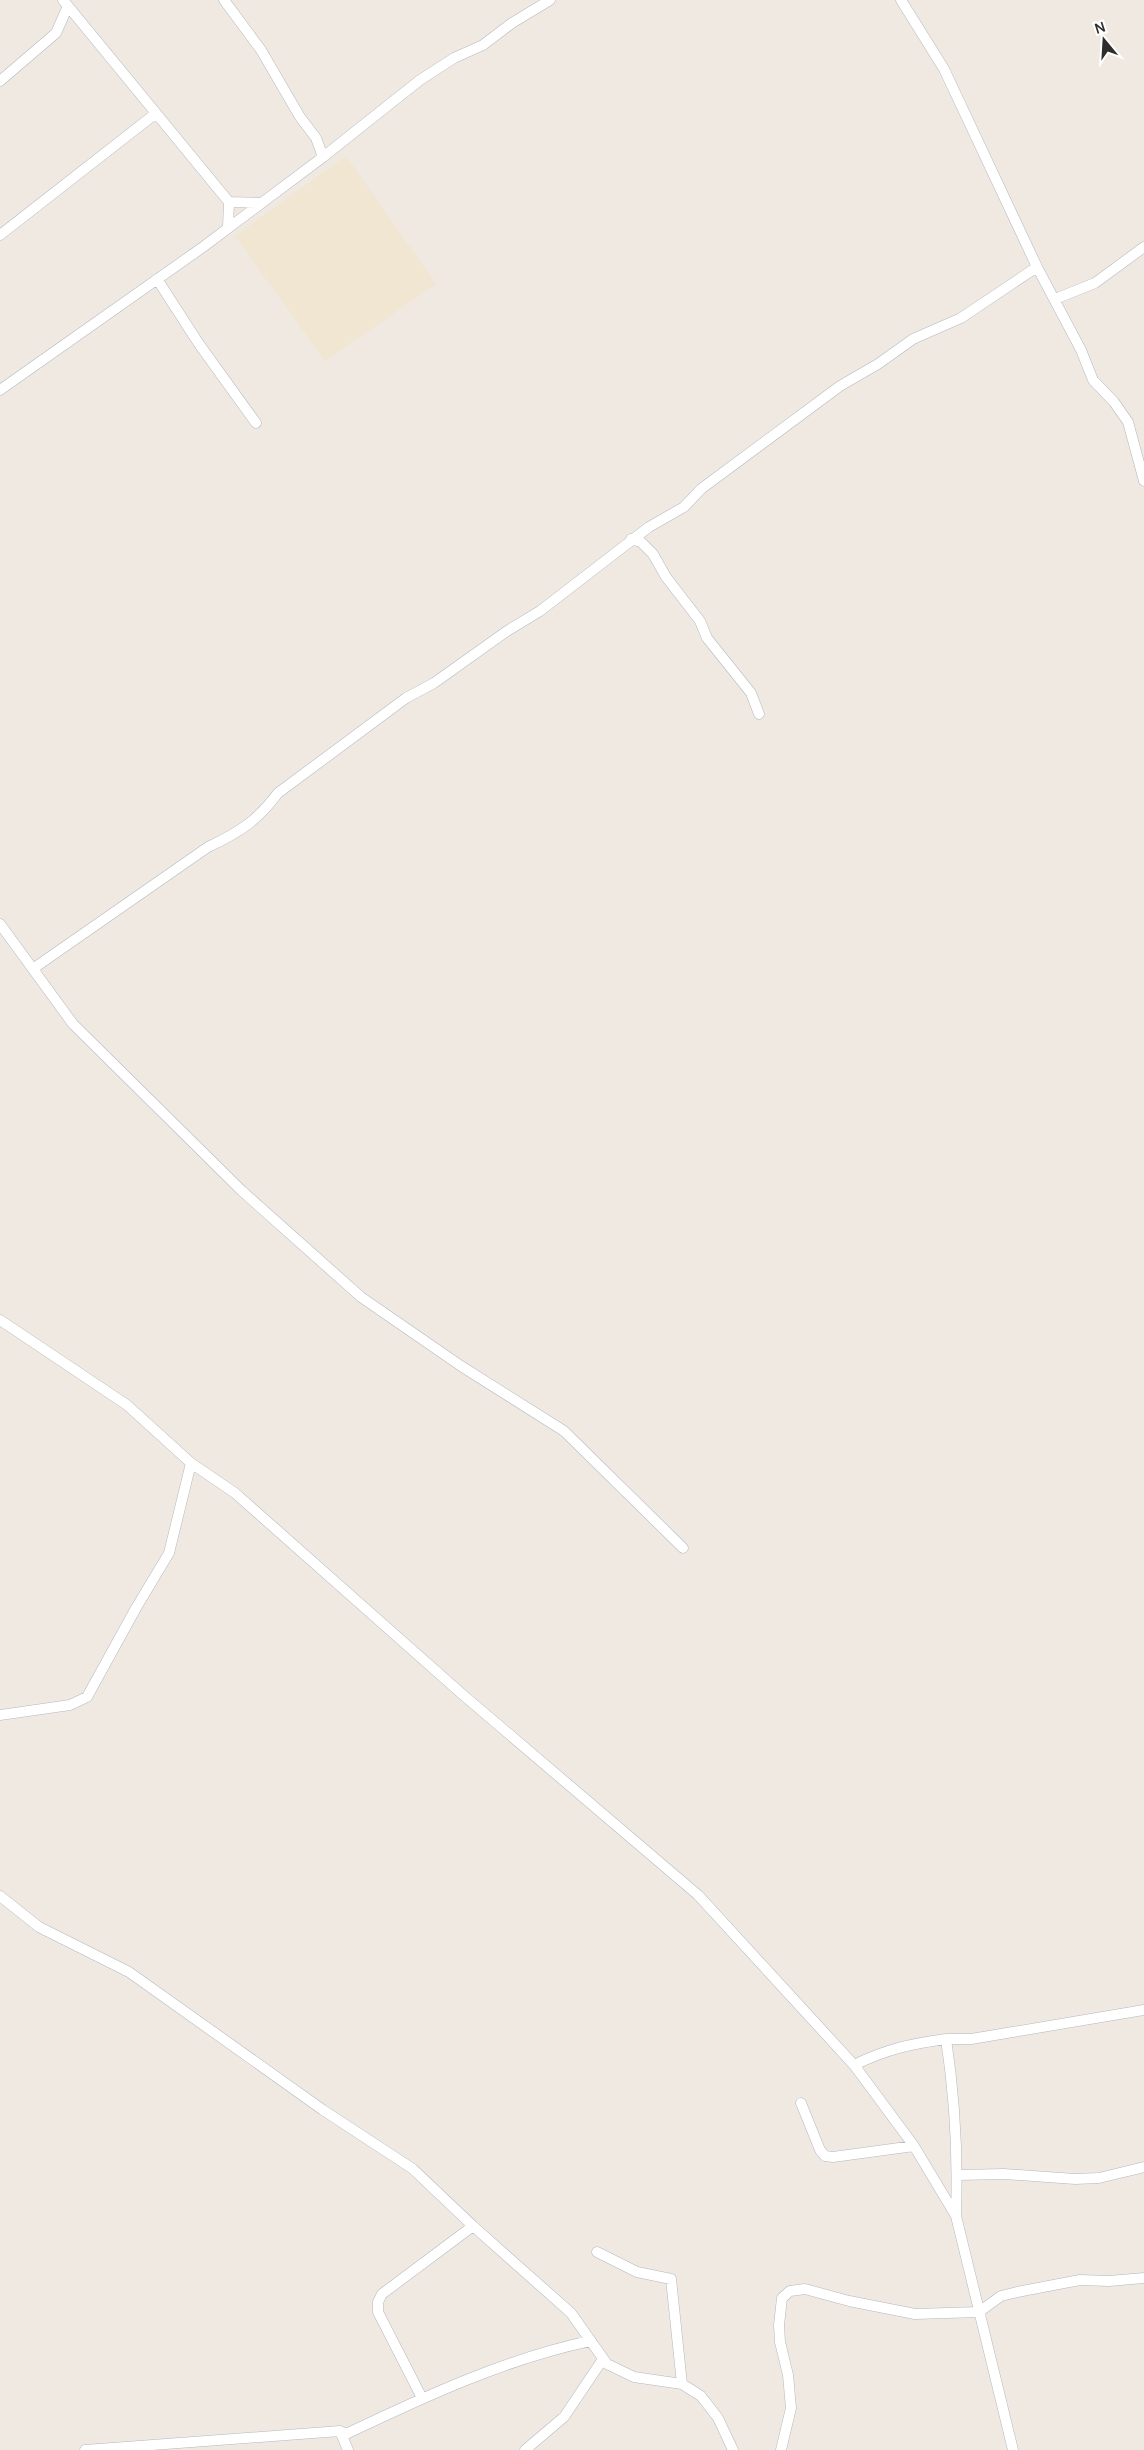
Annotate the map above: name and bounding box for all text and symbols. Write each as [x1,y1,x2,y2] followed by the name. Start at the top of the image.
[1079,15,1129,65] north arrow
[1092,17,1108,38] text: N

